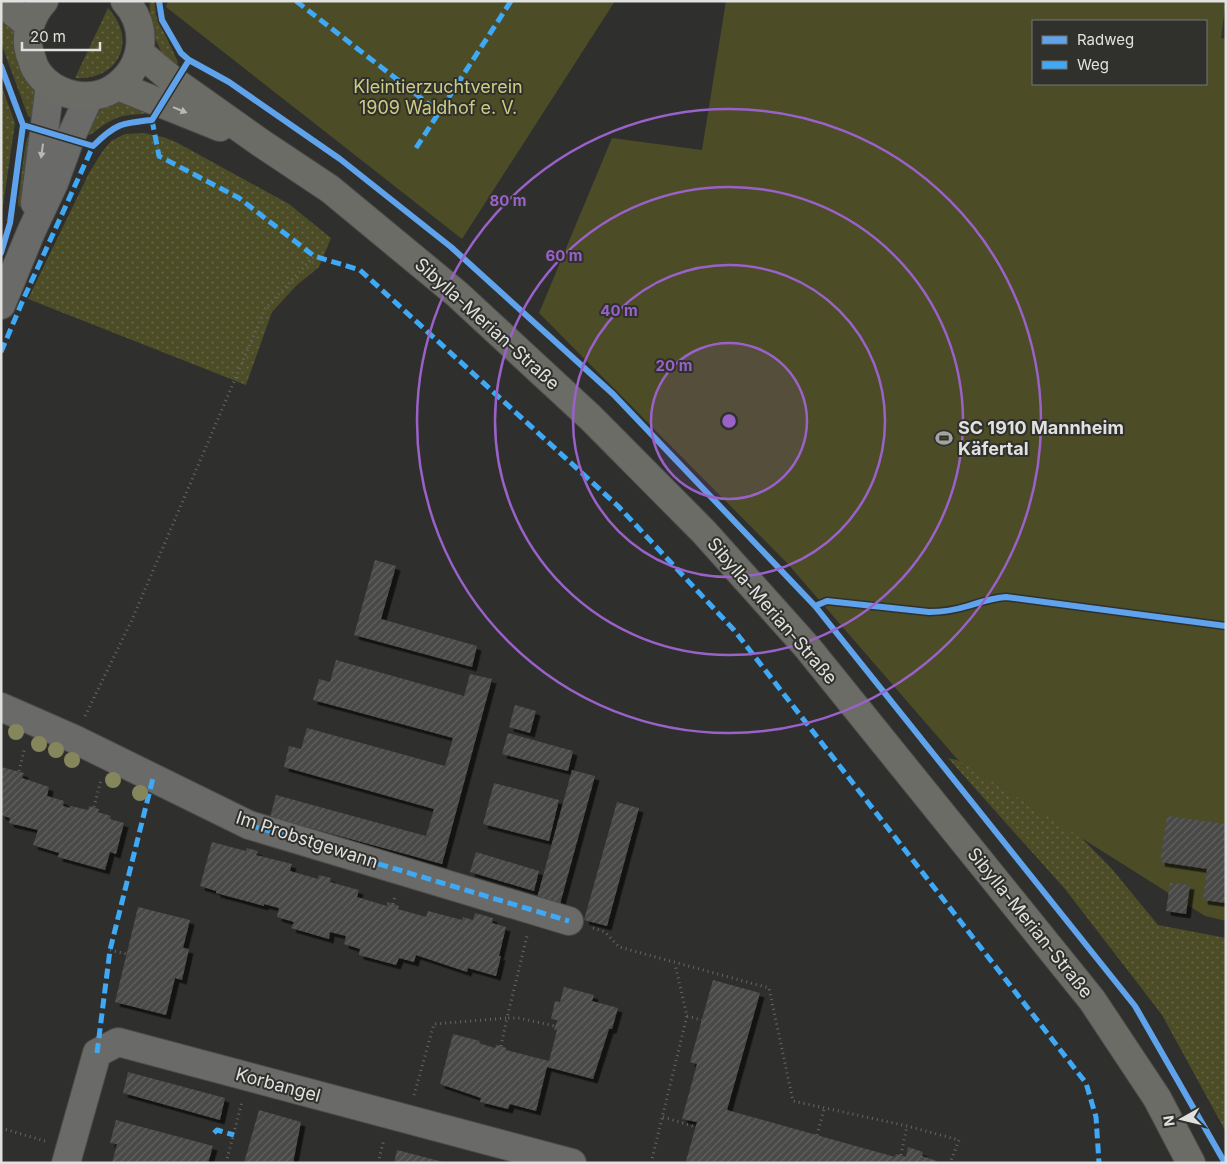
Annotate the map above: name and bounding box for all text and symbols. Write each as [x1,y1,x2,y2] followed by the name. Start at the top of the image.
[22,20,100,52] scale bar
[1032,20,1207,85] legend
[30,27,66,46] text: 20 m
[1077,30,1134,49] text: Radweg
[1077,55,1109,74] text: Weg
[353,76,523,118] park label: Kleintierzuchtverein 1909 Waldhof e. V.
[173,106,188,114] one-way arrow
[38,143,46,159] one-way arrow
[489,191,527,210] text: 80 m
[545,246,583,265] text: 60 m
[411,253,564,394] street label: Sibylla-Merian-Straße
[600,301,638,320] text: 40 m
[656,356,692,375] text: 20 m
[720,412,738,430] centre of rings
[958,417,1124,459] place label: SC 1910 Mannheim Käfertal
[934,428,954,448] sports icon: SC 1910 Mannheim Käfertal
[703,533,842,688] street label: Sibylla-Merian-Straße
[234,807,381,872] street label: Im Probstgewann
[963,843,1097,1002] street label: Sibylla-Merian-Straße
[233,1063,323,1106] street label: Korbangel
[1157,1094,1207,1144] north arrow
[1159,1114,1178,1127] text: N

